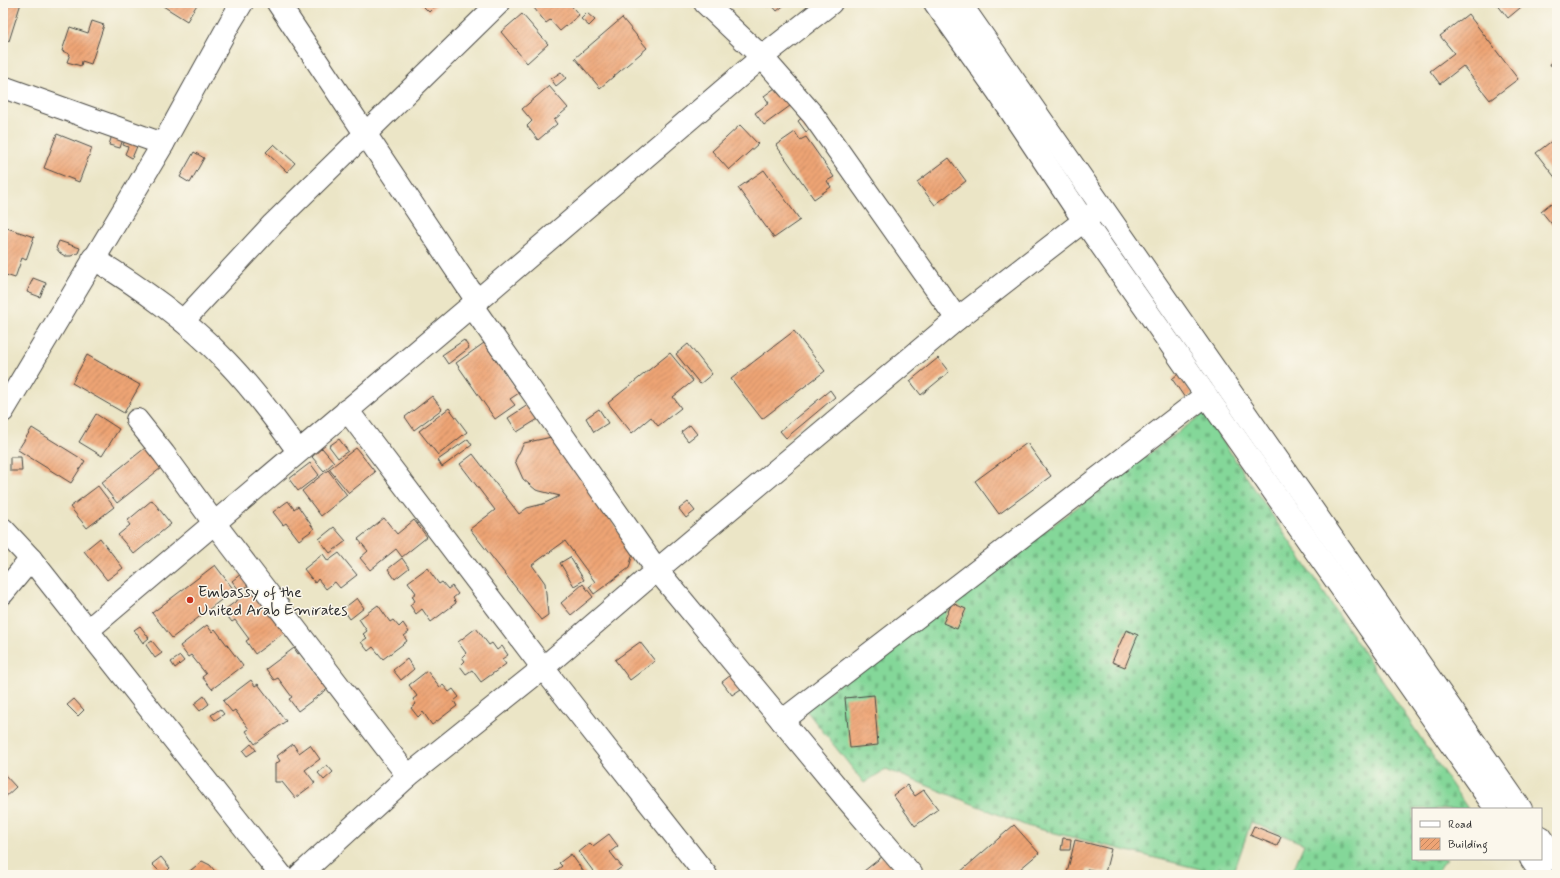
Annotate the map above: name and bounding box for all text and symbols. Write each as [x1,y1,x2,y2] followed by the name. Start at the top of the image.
[198,582,348,621] place label: Embassy of the United Arab Emirates
[185,595,195,605] marker: Embassy of the United Arab Emirates
[1412,808,1542,860] legend
[1448,817,1472,833] text: Road
[1448,837,1488,854] text: Building

